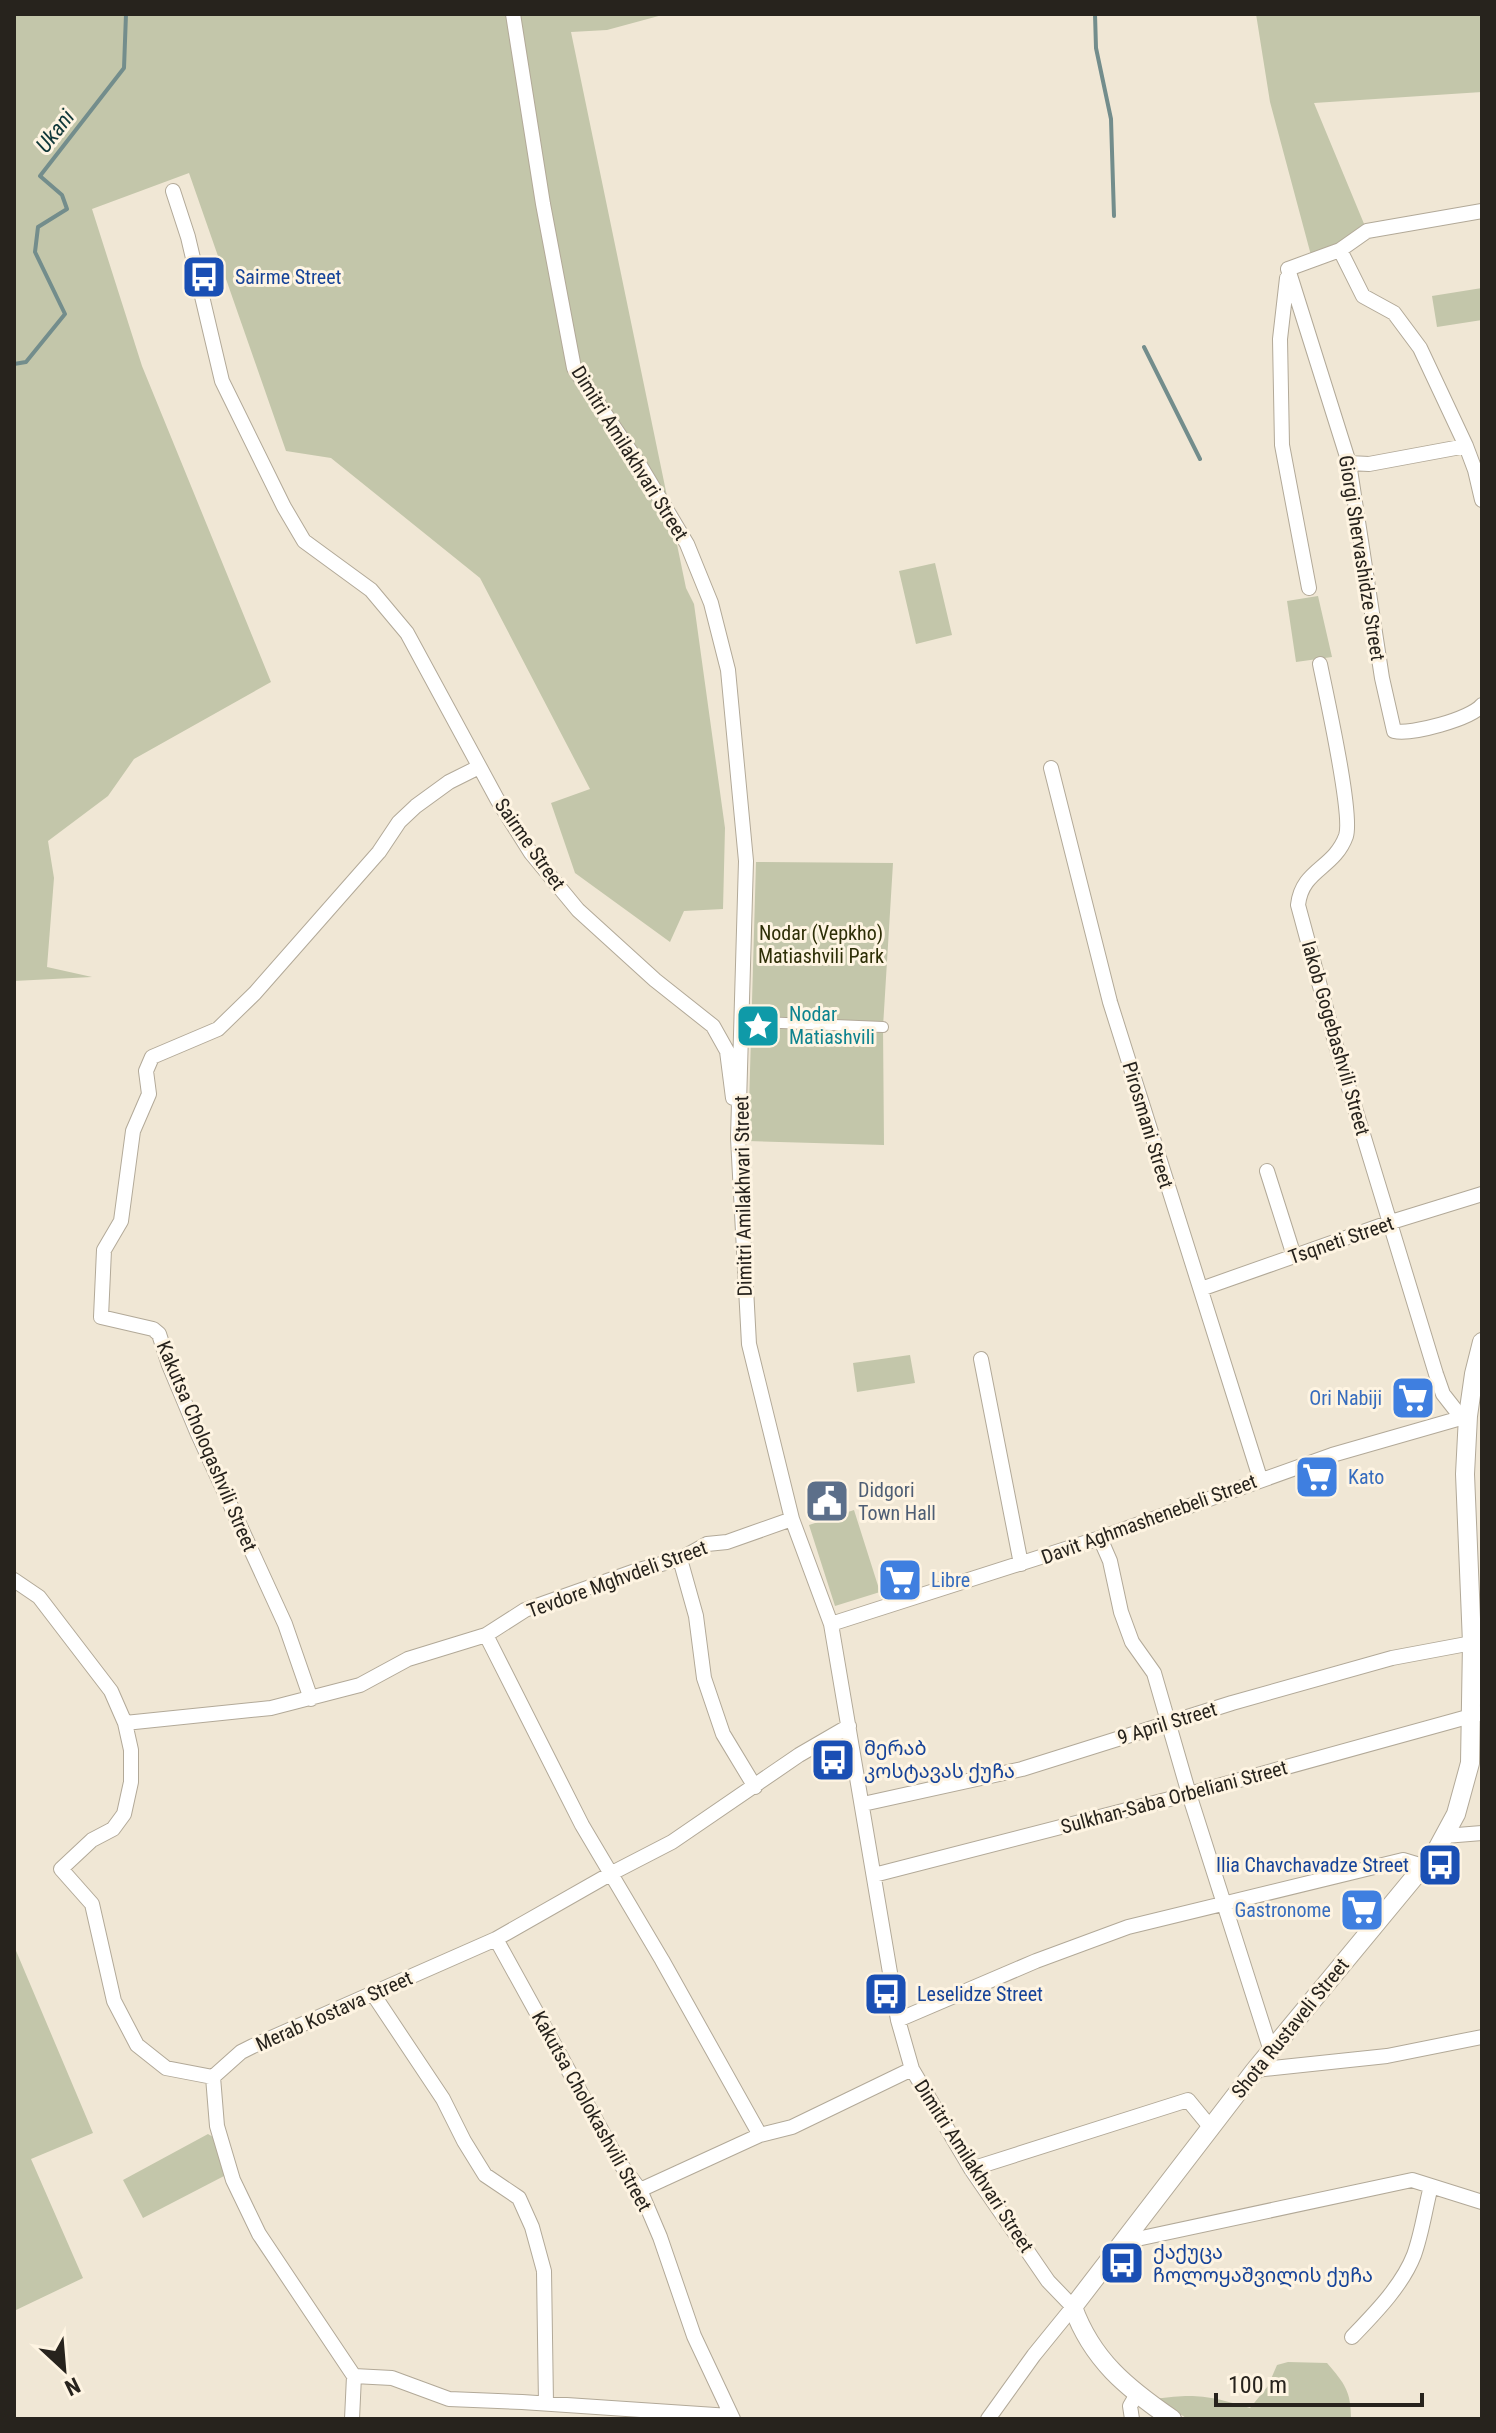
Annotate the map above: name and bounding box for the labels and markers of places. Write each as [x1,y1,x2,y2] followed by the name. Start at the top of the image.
[180,253,228,301] bus stop icon: Sairme Street
[235,265,342,289] place label: Sairme Street
[734,1002,782,1050] place icon: Nodar Matiashvili
[789,1002,875,1049] place label: Nodar Matiashvili
[1389,1374,1437,1422] supermarket icon: Ori Nabiji
[1309,1386,1382,1410] place label: Ori Nabiji
[1293,1453,1341,1501] supermarket icon: Kato
[1348,1465,1384,1489] place label: Kato
[803,1477,851,1525] public building icon: Didgori Town Hall
[858,1478,936,1525] place label: Didgori Town Hall
[876,1556,924,1604] supermarket icon: Libre
[931,1568,970,1592] place label: Libre
[809,1736,857,1784] bus stop icon: მერაბ კოსტავას ქუჩა
[864,1736,1015,1783] place label: მერაბ კოსტავას ქუჩა
[1416,1841,1464,1889] bus stop icon: Ilia Chavchavadze Street
[1216,1853,1409,1877] place label: Ilia Chavchavadze Street
[1338,1886,1386,1934] supermarket icon: Gastronome
[1234,1898,1331,1922] place label: Gastronome
[862,1970,910,2018] bus stop icon: Leselidze Street
[917,1982,1043,2006] place label: Leselidze Street
[1098,2239,1146,2287] bus stop icon: ქაქუცა ჩოლოყაშვილის ქუჩა
[1153,2240,1373,2288] place label: ქაქუცა ჩოლოყაშვილის ქუჩა

